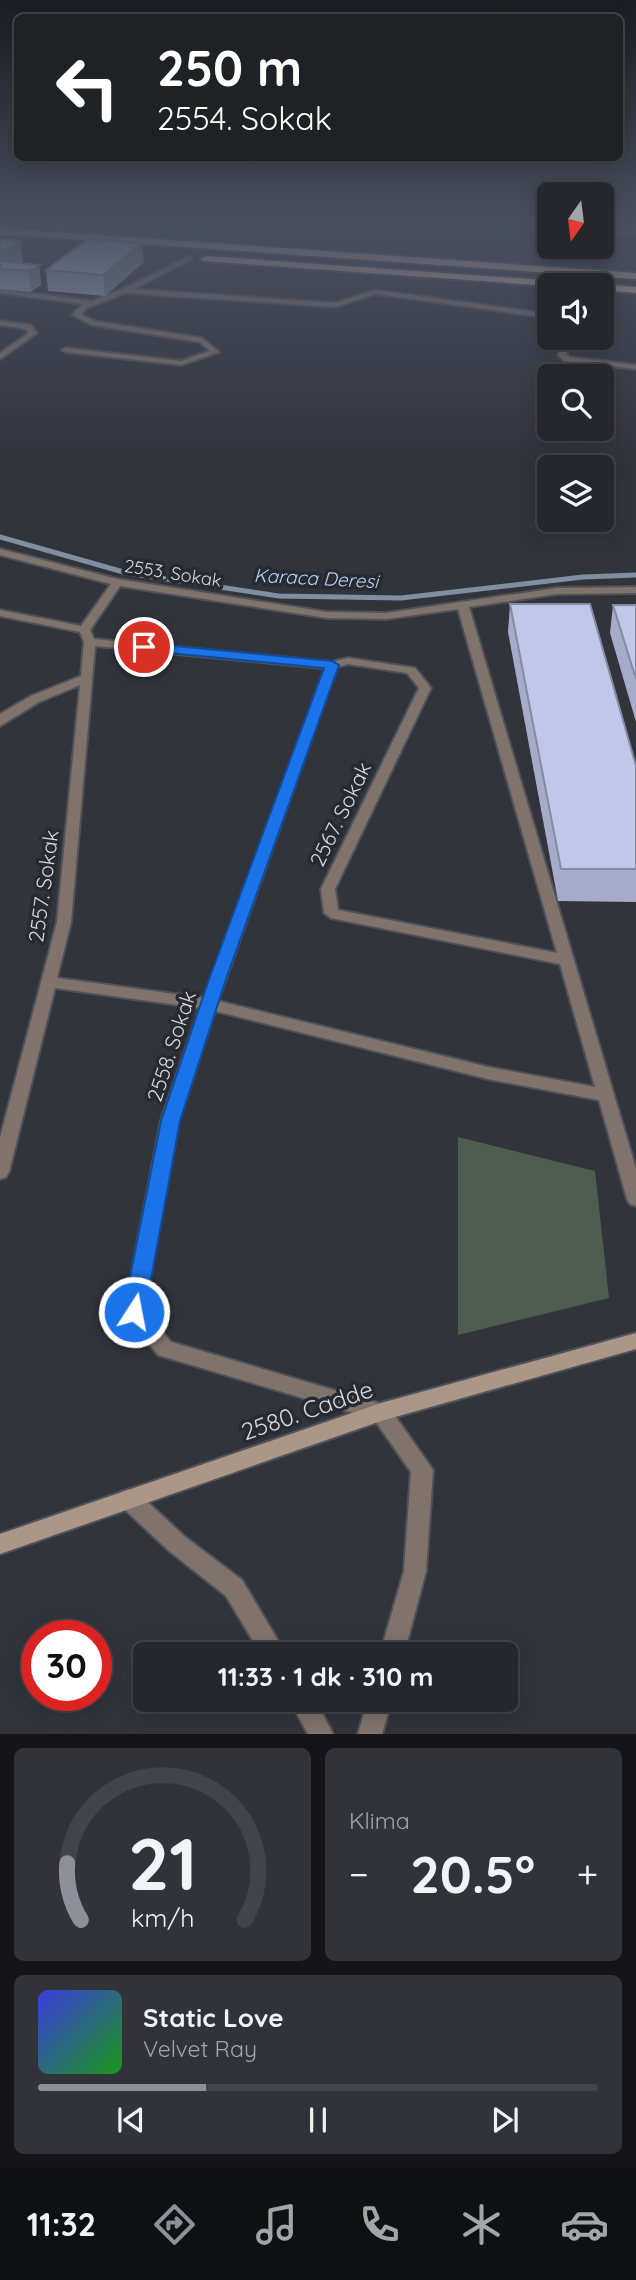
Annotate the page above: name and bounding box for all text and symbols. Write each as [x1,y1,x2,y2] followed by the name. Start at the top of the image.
[157,37,302,98] text: 250 m
[42,42,133,133] icon: left
[157,98,332,138] text: 2554. Sokak
[537,182,614,259] north arrow
[537,182,614,532] map controls
[537,273,614,350] button: sound
[537,364,614,441] button: search
[537,455,614,532] button: layers
[123,554,223,592] street label: 2553. Sokak
[253,563,381,593] water label: Karaca Deresi
[114,617,174,677] pin
[125,628,163,666] icon: arrive
[304,758,376,870] street label: 2567. Sokak
[22,828,64,944] street label: 2557. Sokak
[141,987,201,1105] street label: 2558. Sokak
[97,1275,171,1349] position arrow
[237,1373,377,1447] street label: 2580. Cadde
[21,1620,112,1711] speed limit sign: 30
[218,1660,433,1693] text: 11:33 · 1 dk · 310 m
[349,1806,410,1835] text: Klima
[128,1818,197,1909] text: 21
[410,1841,535,1906] text: 20.5°
[349,1850,369,1898] text: −
[577,1850,598,1898] text: +
[131,1902,194,1933] text: km/h
[143,2001,284,2034] text: Static Love
[143,2034,257,2063] text: Velvet Ray
[112,2101,150,2139] icon: previous
[299,2101,337,2139] icon: pause
[486,2101,524,2139] icon: next
[150,2200,199,2249] icon: directions
[252,2200,301,2249] icon: music
[355,2200,404,2249] icon: phone
[457,2200,506,2249] icon: climate
[560,2200,609,2249] icon: car
[27,2204,96,2244] text: 11:32

